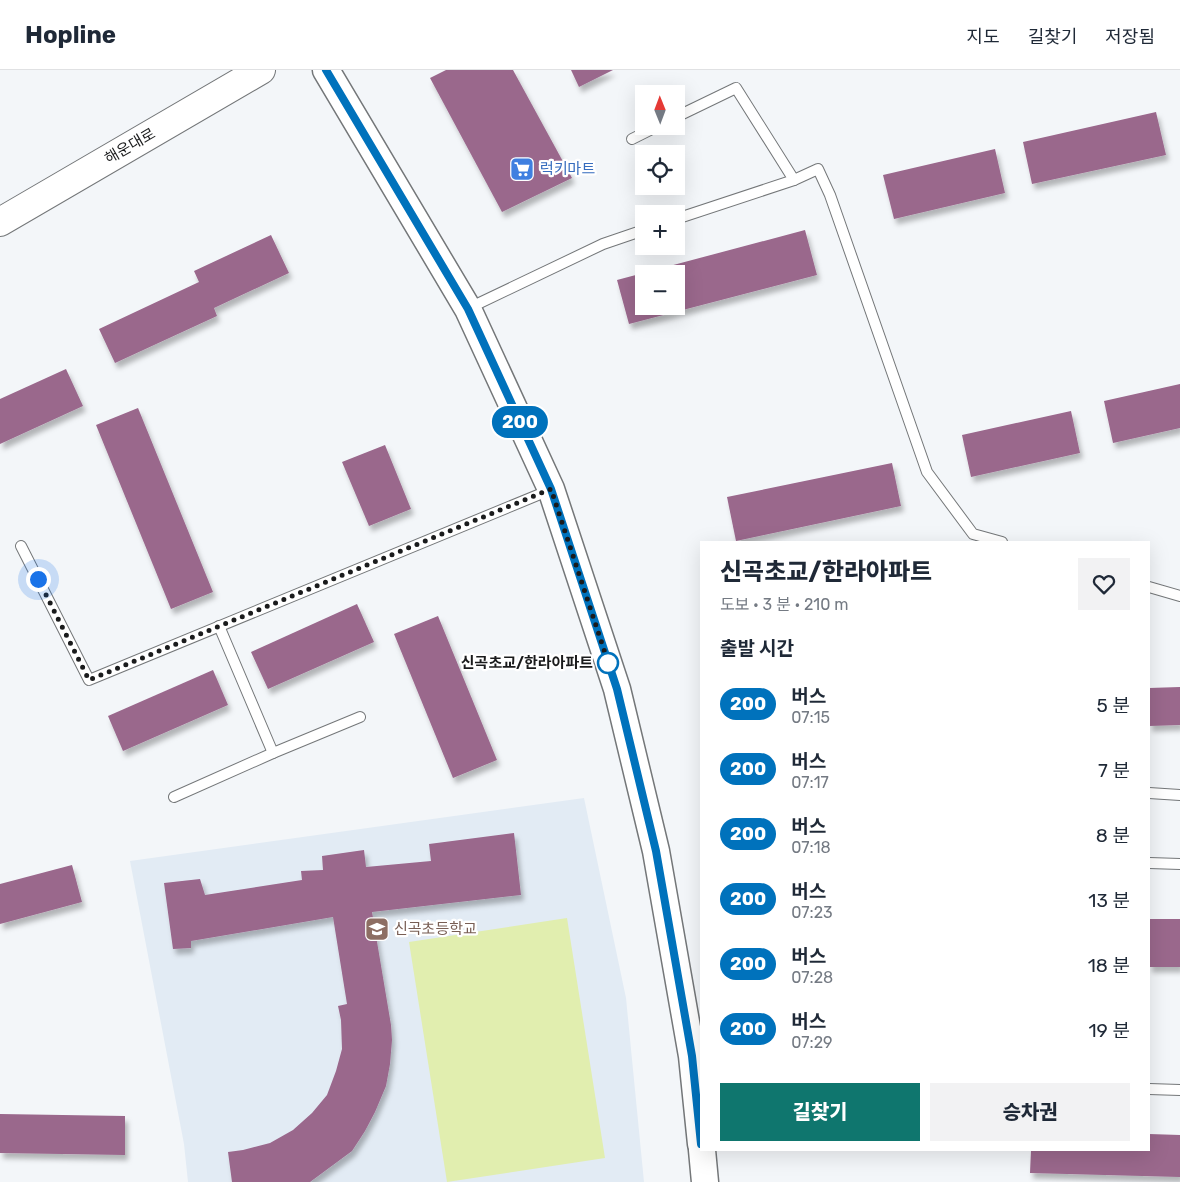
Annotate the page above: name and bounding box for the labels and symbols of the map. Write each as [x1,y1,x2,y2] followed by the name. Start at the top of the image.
[635,85,685,135] north arrow
[102,124,158,168] street label: 해운대로
[509,156,535,182] supermarket icon: 럭키마트
[540,160,595,178] place label: 럭키마트
[491,406,549,438] line badge: 200
[26,567,51,592] your location
[597,652,619,674] marker: 신곡초교/한라아파트
[461,654,593,672] place label: 신곡초교/한라아파트
[364,916,390,942] school or university icon: 신곡초등학교
[394,920,477,938] place label: 신곡초등학교

